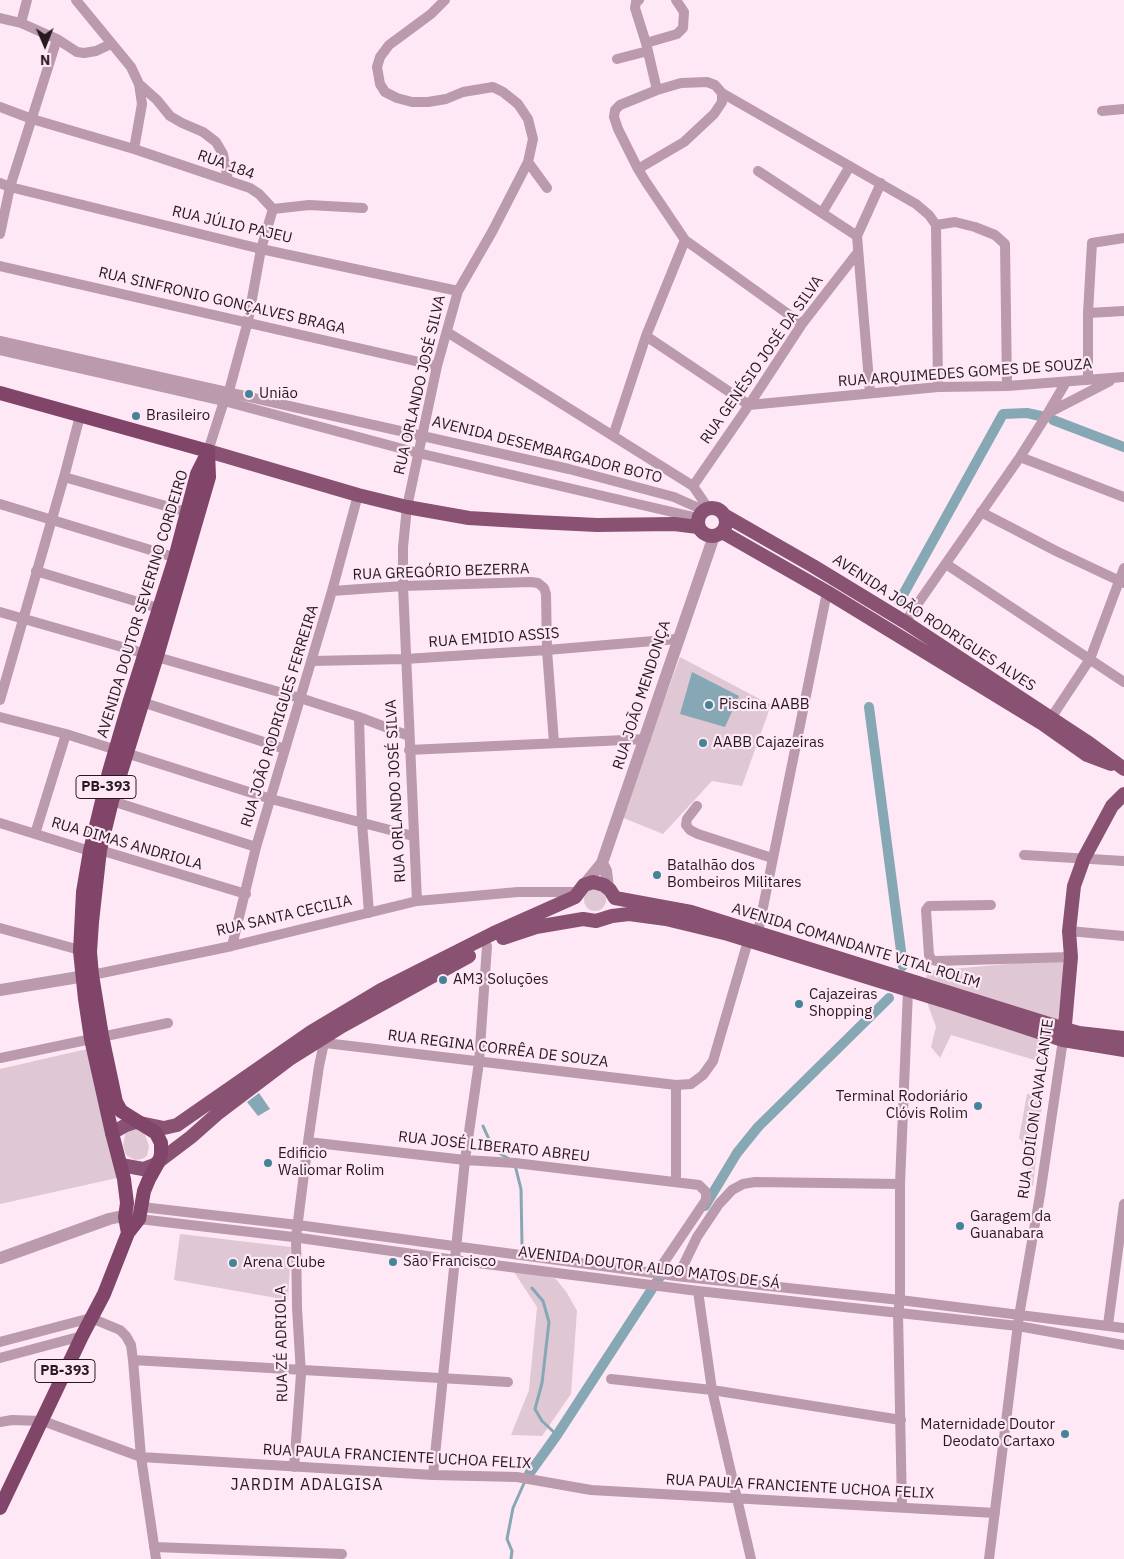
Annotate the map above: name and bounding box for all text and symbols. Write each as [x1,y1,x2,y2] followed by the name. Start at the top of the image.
[20,20,70,70] north arrow
[40,51,50,69] text: N
[195,146,257,184] street label: RUA 184
[170,202,294,248] street label: RUA JÚLIO PAJEU
[97,264,347,338] street label: RUA SINFRONIO GONÇALVES BRAGA
[697,272,827,448] street label: RUA GENÉSIO JOSÉ DA SILVA
[391,293,449,477] street label: RUA ORLANDO JOSÉ SILVA
[837,355,1093,391] street label: RUA ARQUIMEDES GOMES DE SOUZA
[259,385,298,403] place label: União
[243,388,255,400] marker: União
[146,407,210,425] place label: Brasileiro
[130,410,142,422] marker: Brasileiro
[430,413,664,487] street label: AVENIDA DESEMBARGADOR BOTO
[94,468,192,740] street label: AVENIDA DOUTOR SEVERINO CORDEIRO
[829,551,1039,695] street label: AVENIDA JOÃO RODRIGUES ALVES
[352,560,530,584] street label: RUA GREGÓRIO BEZERRA
[238,603,322,829] street label: RUA JOÃO RODRIGUES FERREIRA
[609,618,675,772] street label: RUA JOÃO MENDONÇA
[428,624,560,652] street label: RUA EMIDIO ASSIS
[719,696,810,714] place label: Piscina AABB
[382,699,410,883] street label: RUA ORLANDO JOSÉ SILVA
[703,699,715,711] marker: Piscina AABB
[713,734,824,752] place label: AABB Cajazeiras
[697,737,709,749] marker: AABB Cajazeiras
[76,776,136,799] road number: PB-393
[49,814,205,874] street label: RUA DIMAS ANDRIOLA
[667,857,802,892] place label: Batalhão dos Bombeiros Militares
[651,869,663,881] marker: Batalhão dos Bombeiros Militares
[214,892,354,940] street label: RUA SANTA CECILIA
[730,900,982,992] street label: AVENIDA COMANDANTE VITAL ROLIM
[453,971,548,989] place label: AM3 Soluções
[437,974,449,986] marker: AM3 Soluções
[809,986,878,1021] place label: Cajazeiras Shopping
[793,998,805,1010] marker: Cajazeiras Shopping
[1014,1018,1058,1200] street label: RUA ODILON CAVALCANTE
[387,1027,609,1071] street label: RUA REGINA CORRÊA DE SOUZA
[836,1088,968,1123] place label: Terminal Rodoriário Clóvis Rolim
[972,1100,984,1112] marker: Terminal Rodoriário Clóvis Rolim
[397,1128,591,1166] street label: RUA JOSÉ LIBERATO ABREU
[278,1145,384,1180] place label: Edificio Waliomar Rolim
[262,1157,274,1169] marker: Edificio Waliomar Rolim
[970,1208,1051,1243] place label: Garagem da Guanabara
[954,1220,966,1232] marker: Garagem da Guanabara
[517,1243,781,1293] street label: AVENIDA DOUTOR ALDO MATOS DE SÁ
[403,1253,496,1271] place label: São Francisco
[243,1254,325,1272] place label: Arena Clube
[387,1256,399,1268] marker: São Francisco
[227,1257,239,1269] marker: Arena Clube
[272,1285,292,1403] street label: RUA ZÉ ADRIOLA
[35,1360,95,1382] road number: PB-393
[920,1416,1055,1451] place label: Maternidade Doutor Deodato Cartaxo
[1059,1428,1071,1440] marker: Maternidade Doutor Deodato Cartaxo
[262,1441,532,1473] street label: RUA PAULA FRANCIENTE UCHOA FELIX
[665,1471,935,1503] street label: RUA PAULA FRANCIENTE UCHOA FELIX
[229,1475,385,1495] district label: JARDIM ADALGISA

